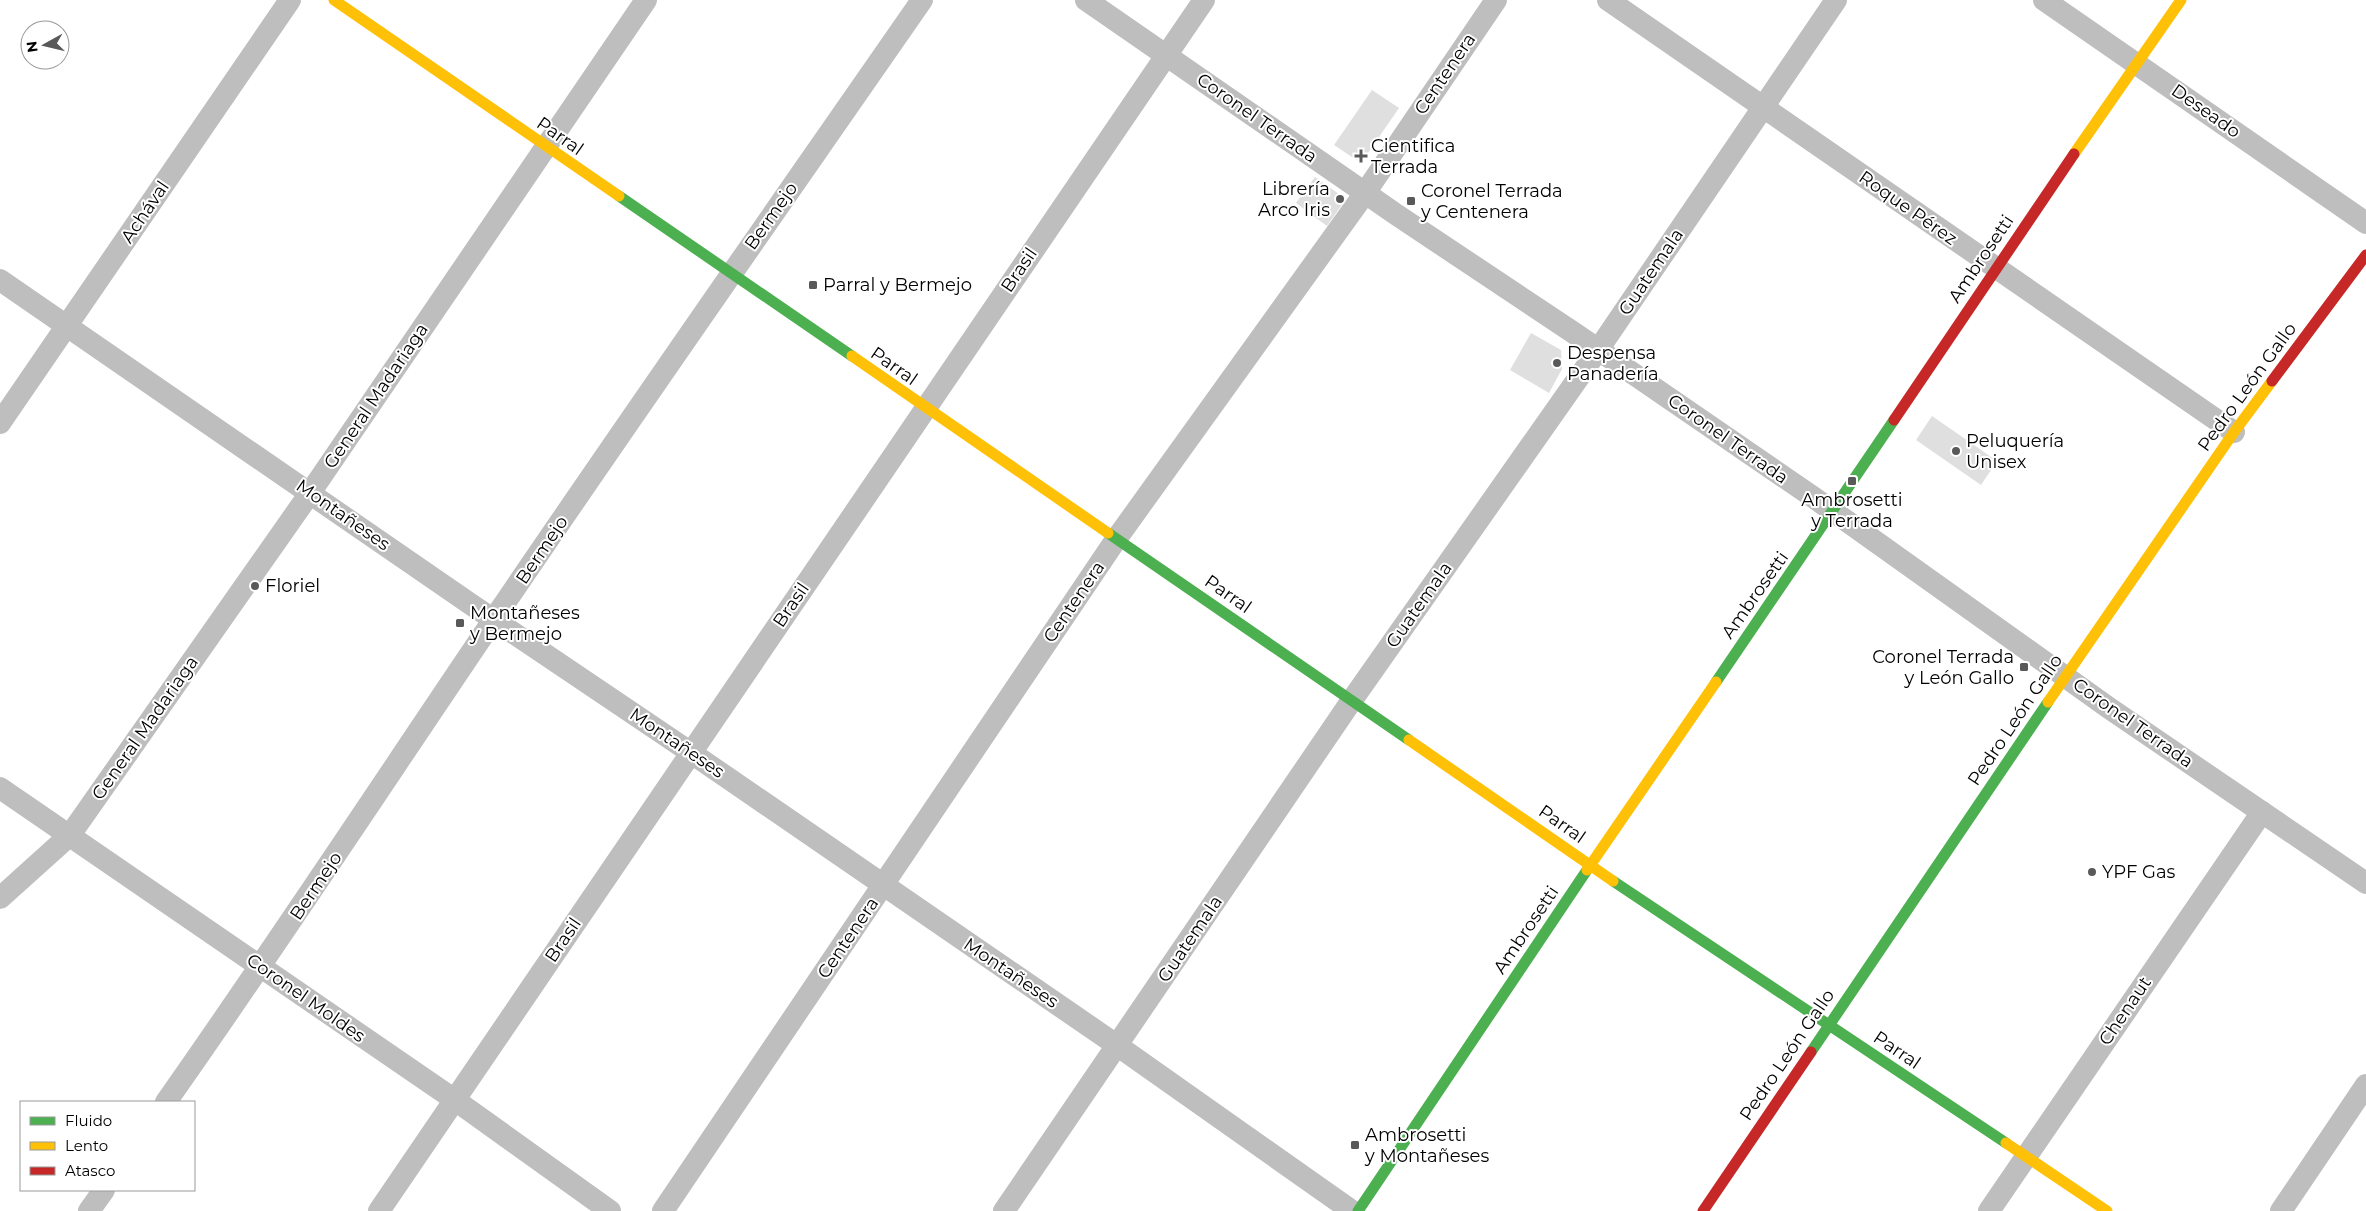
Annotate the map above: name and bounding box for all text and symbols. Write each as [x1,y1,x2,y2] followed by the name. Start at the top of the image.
[20,20,70,70] north arrow
[1410,29,1480,119] street label: Centenera
[22,40,42,54] text: N
[1193,68,1321,168] street label: Coronel Terrada
[2167,79,2245,143] street label: Deseado
[532,112,588,160] street label: Parral
[1371,135,1455,178] place label: Cientifica Terrada
[1355,150,1367,162] marker: Cientifica Terrada
[1855,166,1961,250] street label: Roque Pérez
[116,177,174,247] street label: Achával
[740,178,802,254] street label: Bermejo
[1258,178,1330,221] place label: Librería Arco Iris
[1420,180,1563,223] place label: Coronel Terrada y Centenera
[1334,193,1346,205] marker: Librería Arco Iris
[1405,195,1417,207] marker: Coronel Terrada y Centenera
[1944,211,2018,307] street label: Ambrosetti
[1614,225,1688,319] street label: Guatemala
[996,243,1042,297] street label: Brasil
[823,274,972,296] place label: Parral y Bermejo
[807,279,819,291] marker: Parral y Bermejo
[2193,318,2301,456] street label: Pedro León Gallo
[319,319,433,473] street label: General Madariaga
[866,342,922,390] street label: Parral
[1567,342,1659,385] place label: Despensa Panadería
[1551,357,1563,369] marker: Despensa Panadería
[1664,389,1792,489] street label: Coronel Terrada
[1966,430,2064,473] place label: Peluquería Unisex
[1950,445,1962,457] marker: Peluquería Unisex
[292,475,394,556] street label: Montañeses
[1846,475,1858,487] marker: Ambrosetti y Terrada
[1801,489,1903,532] place label: Ambrosetti y Terrada
[511,512,573,588] street label: Bermejo
[1717,547,1793,643] street label: Ambrosetti
[1039,557,1109,647] street label: Centenera
[1381,558,1457,652] street label: Guatemala
[1200,570,1256,618] street label: Parral
[265,575,320,597] place label: Floriel
[768,578,814,632] street label: Brasil
[249,580,261,592] marker: Floriel
[469,602,580,645] place label: Montañeses y Bermejo
[454,617,466,629] marker: Montañeses y Bermejo
[1872,646,2014,689] place label: Coronel Terrada y León Gallo
[1963,650,2067,790] street label: Pedro León Gallo
[87,652,203,804] street label: General Madariaga
[2018,661,2030,673] marker: Coronel Terrada y León Gallo
[2069,673,2197,773] street label: Coronel Terrada
[625,703,729,783] street label: Montañeses
[1534,800,1590,848] street label: Parral
[285,848,347,924] street label: Bermejo
[2102,861,2176,883] place label: YPF Gas
[2086,866,2098,878] marker: YPF Gas
[1489,882,1563,978] street label: Ambrosetti
[1153,892,1227,986] street label: Guatemala
[813,893,883,983] street label: Centenera
[540,913,586,967] street label: Brasil
[959,933,1063,1013] street label: Montañeses
[242,949,370,1047] street label: Coronel Moldes
[2094,973,2156,1049] street label: Chenaut
[1735,985,1839,1125] street label: Pedro León Gallo
[1869,1026,1925,1074] street label: Parral
[20,1101,195,1191] legend
[65,1111,112,1130] text: Fluido
[1364,1124,1489,1167] place label: Ambrosetti y Montañeses
[65,1136,108,1155] text: Lento
[1349,1139,1361,1151] marker: Ambrosetti y Montañeses
[65,1161,115,1180] text: Atasco

